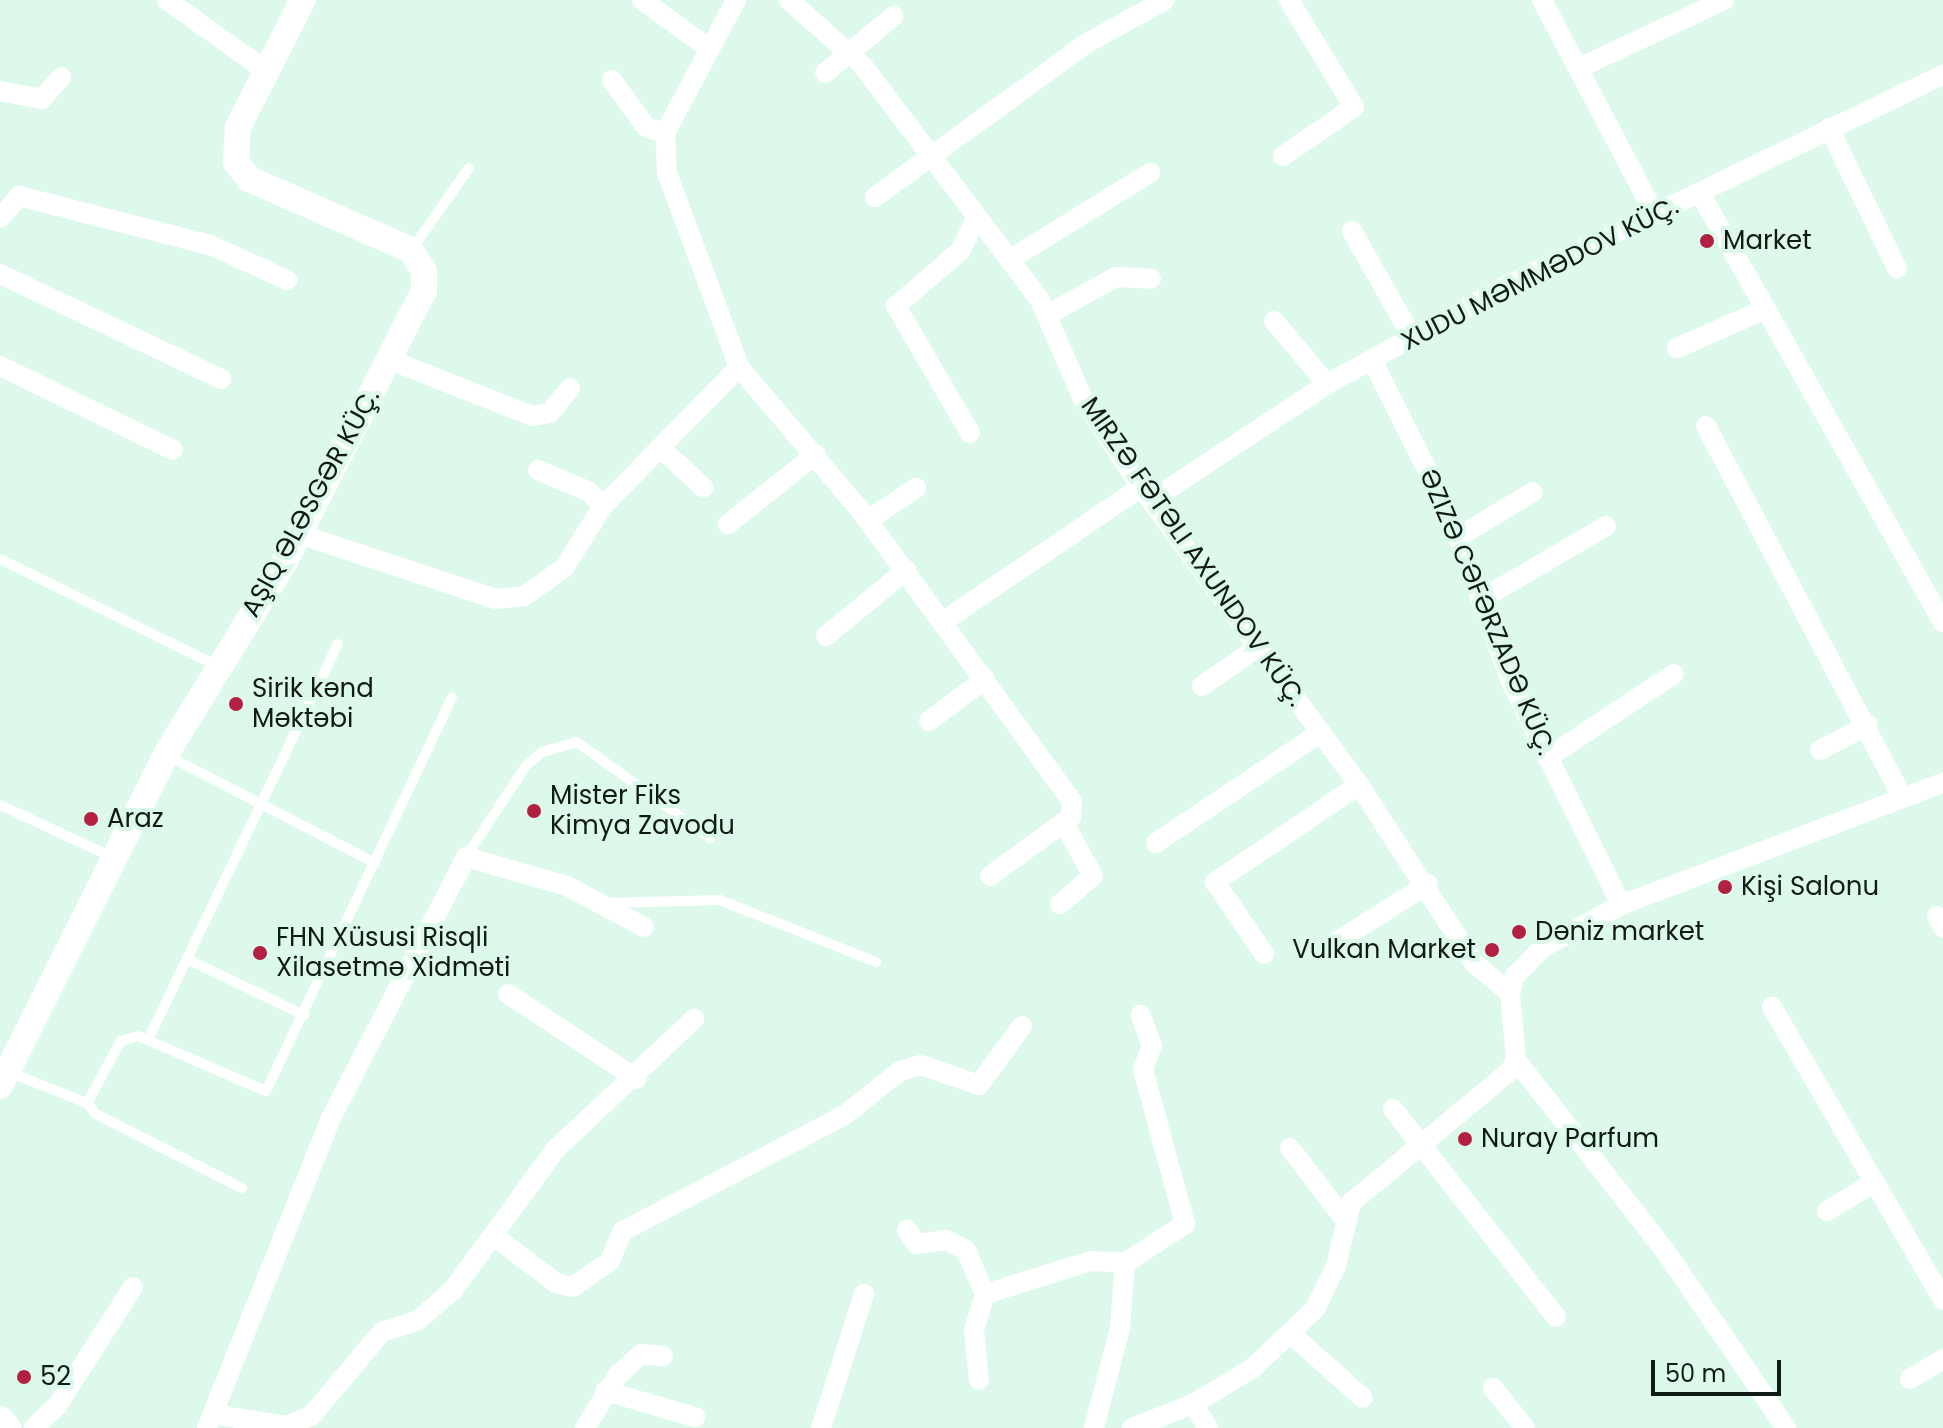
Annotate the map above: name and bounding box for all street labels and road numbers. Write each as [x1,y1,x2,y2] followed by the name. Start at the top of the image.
[1396,191,1684,357] street label: XUDU MƏMMƏDOV KÜÇ.
[235,383,387,623] street label: AŞIQ ƏLƏSGƏR KÜÇ.
[1074,391,1312,713] street label: MIRZƏ FƏTƏLI AXUNDOV KÜÇ.
[1412,464,1562,760] street label: ƏZIZƏ CƏFƏRZADƏ KÜÇ.

